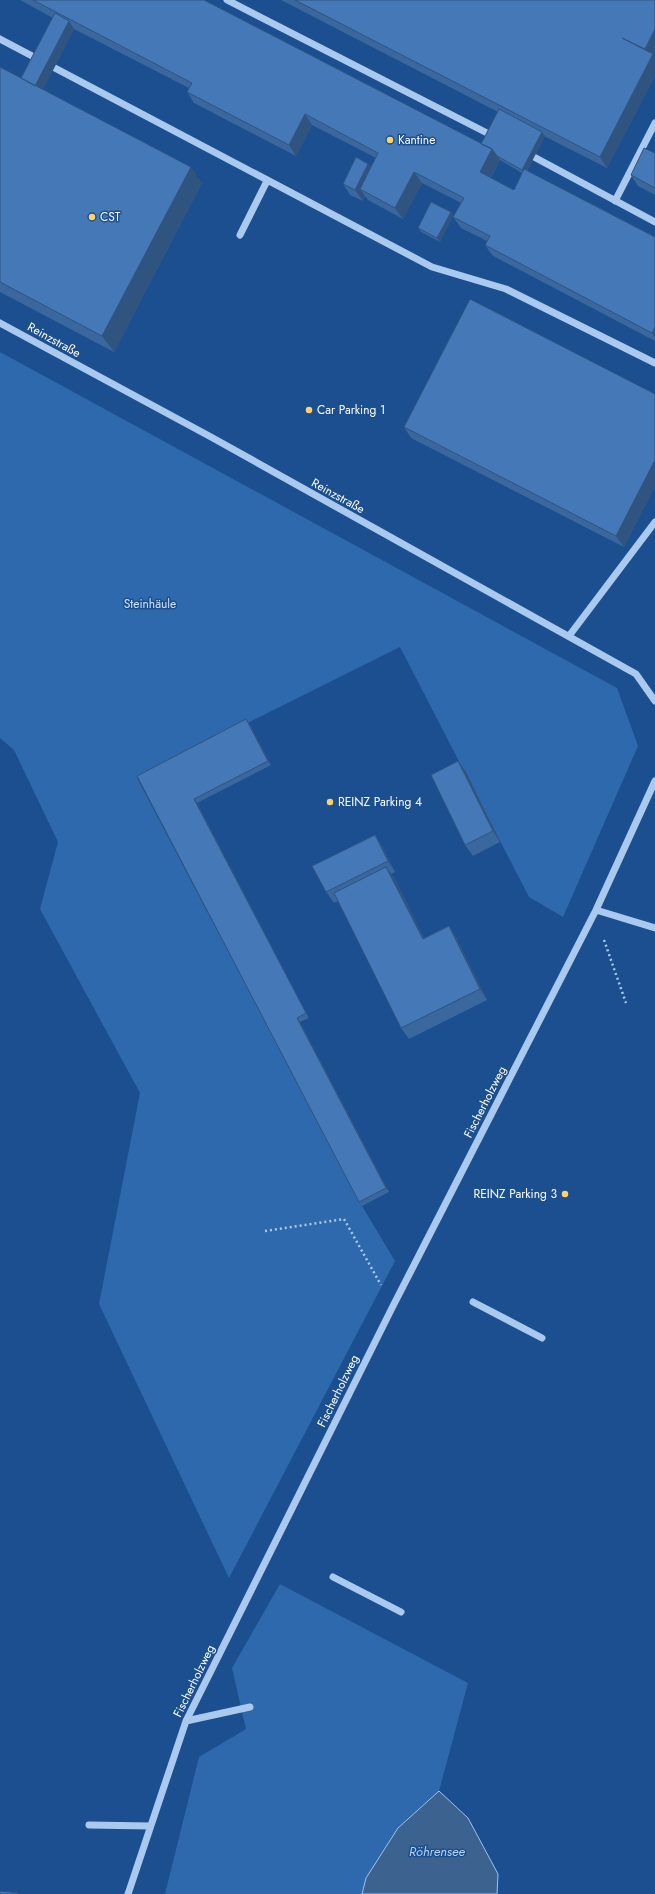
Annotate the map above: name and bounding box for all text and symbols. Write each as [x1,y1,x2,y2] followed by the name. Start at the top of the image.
[398,131,435,149] place label: Kantine
[385,135,395,145] marker: Kantine
[100,208,121,226] place label: CST
[87,212,97,222] marker: CST
[24,318,84,362] street label: Reinzstraße
[317,401,385,419] place label: Car Parking 1
[304,405,314,415] marker: Car Parking 1
[308,474,368,518] street label: Reinzstraße
[124,595,176,613] park label: Steinhäule
[338,793,422,811] place label: REINZ Parking 4
[325,797,335,807] marker: REINZ Parking 4
[459,1063,511,1141] street label: Fischerholzweg
[474,1185,557,1203] place label: REINZ Parking 3
[560,1189,570,1199] marker: REINZ Parking 3
[313,1352,363,1430] street label: Fischerholzweg
[169,1642,219,1720] street label: Fischerholzweg
[409,1842,465,1861] water label: Röhrensee

